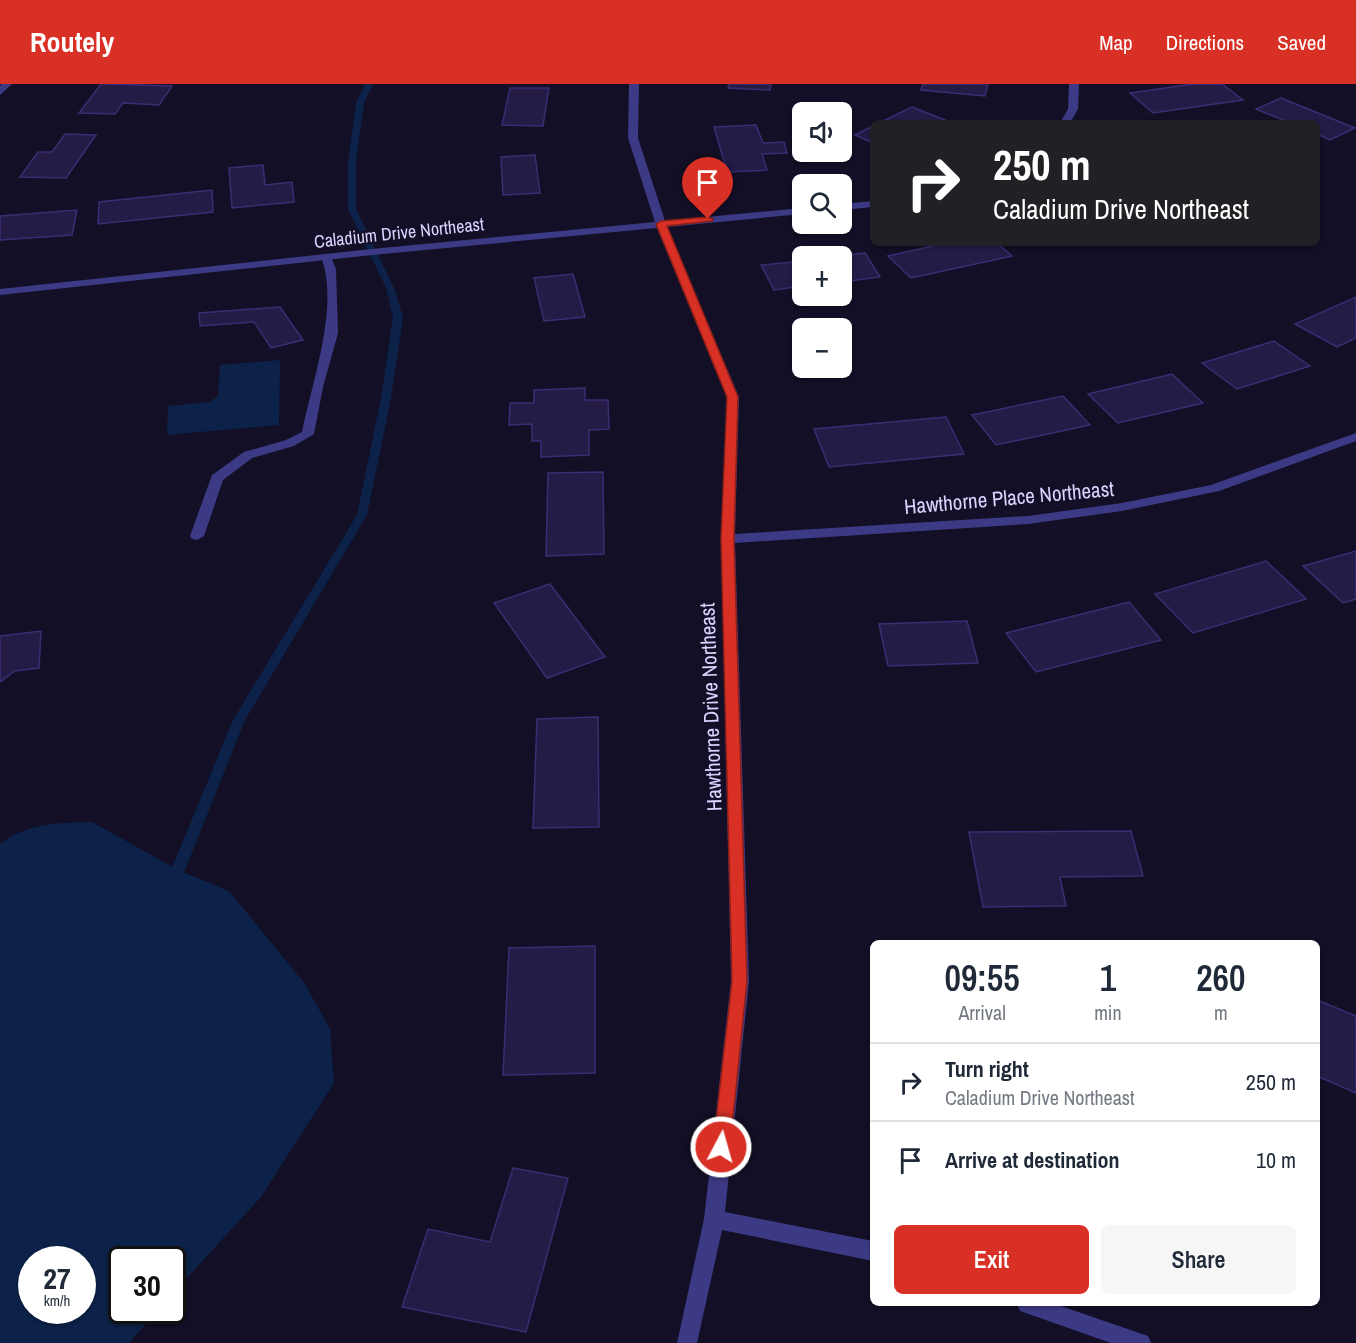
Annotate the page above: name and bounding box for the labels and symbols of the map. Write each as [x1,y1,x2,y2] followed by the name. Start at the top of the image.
[682,157,733,219] pin
[313,211,485,254] street label: Caladium Drive Northeast
[903,474,1115,521] street label: Hawthorne Place Northeast
[692,602,729,812] street label: Hawthorne Drive Northeast
[689,1115,753,1179] position arrow
[108,1246,186,1324] speed limit sign: 30

